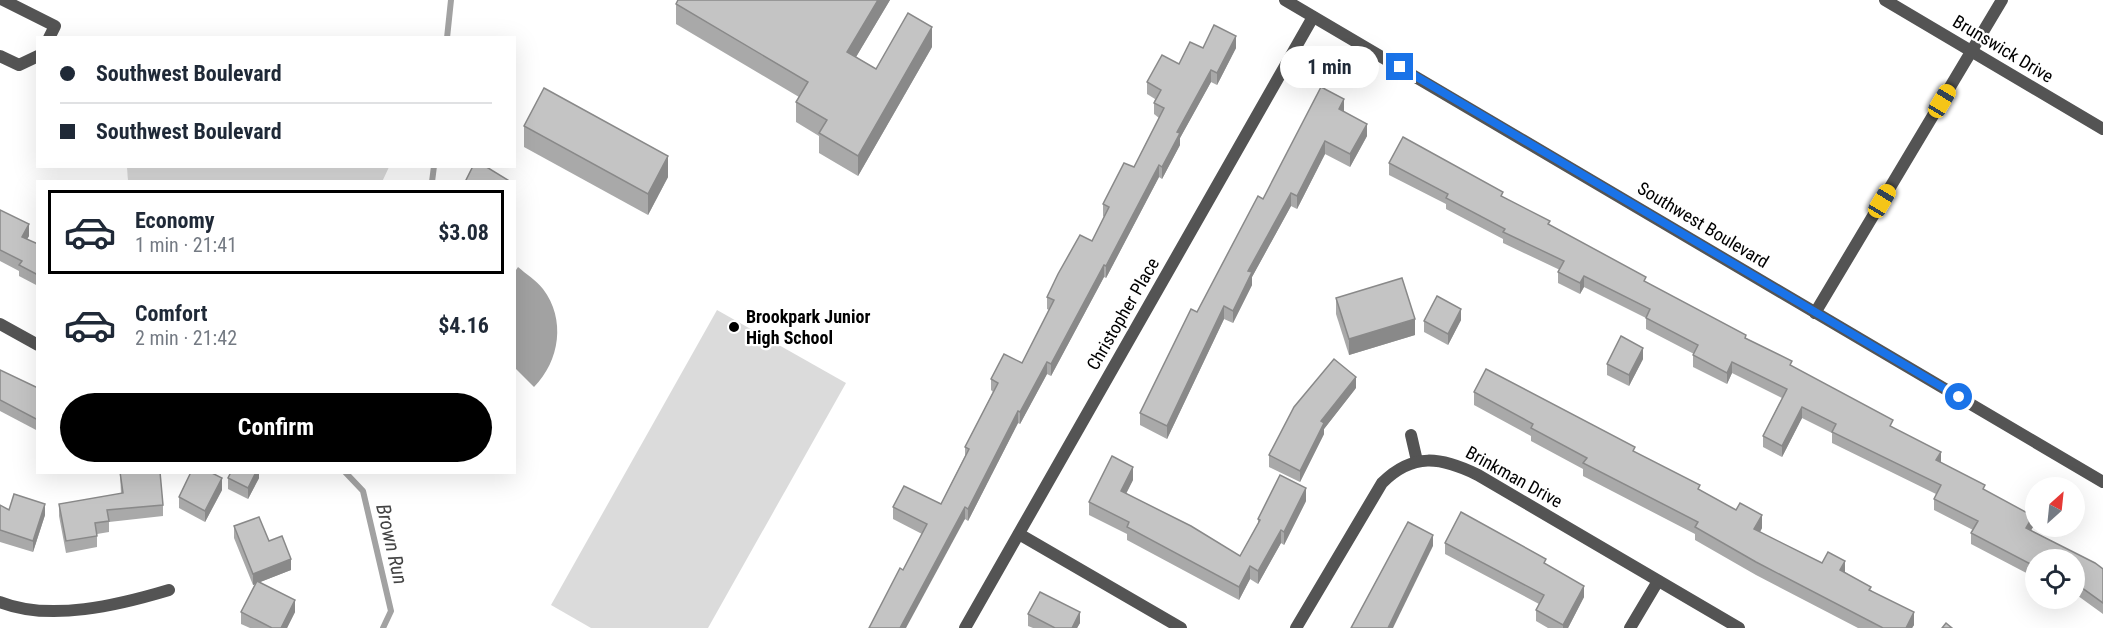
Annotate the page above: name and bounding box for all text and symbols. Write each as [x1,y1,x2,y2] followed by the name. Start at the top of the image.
[1949,10,2057,87] street label: Brunswick Drive
[1280,46,1379,88] callout: 1 min
[1386,53,1413,80] route end
[1307,55,1352,79] text: 1 min
[96,61,282,86] text: Southwest Boulevard
[1925,81,1959,121] car
[96,119,282,144] text: Southwest Boulevard
[1634,177,1773,272] street label: Southwest Boulevard
[1865,181,1899,221] car
[63,205,117,259] icon: car
[135,208,215,233] text: Economy
[438,220,489,245] text: $3.08
[135,233,237,257] text: 1 min · 21:41
[1082,254,1163,374] street label: Christopher Place
[63,298,117,352] icon: car
[135,301,208,326] text: Comfort
[746,306,870,348] place label: Brookpark Junior High School
[438,313,489,338] text: $4.16
[727,320,741,334] marker: Brookpark Junior High School
[135,326,237,350] text: 2 min · 21:42
[1945,383,1972,410] route start
[60,393,492,462] button: Confirm
[1462,441,1566,512] street label: Brinkman Drive
[2025,477,2085,537] north arrow
[2025,477,2085,609] map controls
[371,502,413,586] water label: Brown Run
[2025,549,2085,609] button: locate

